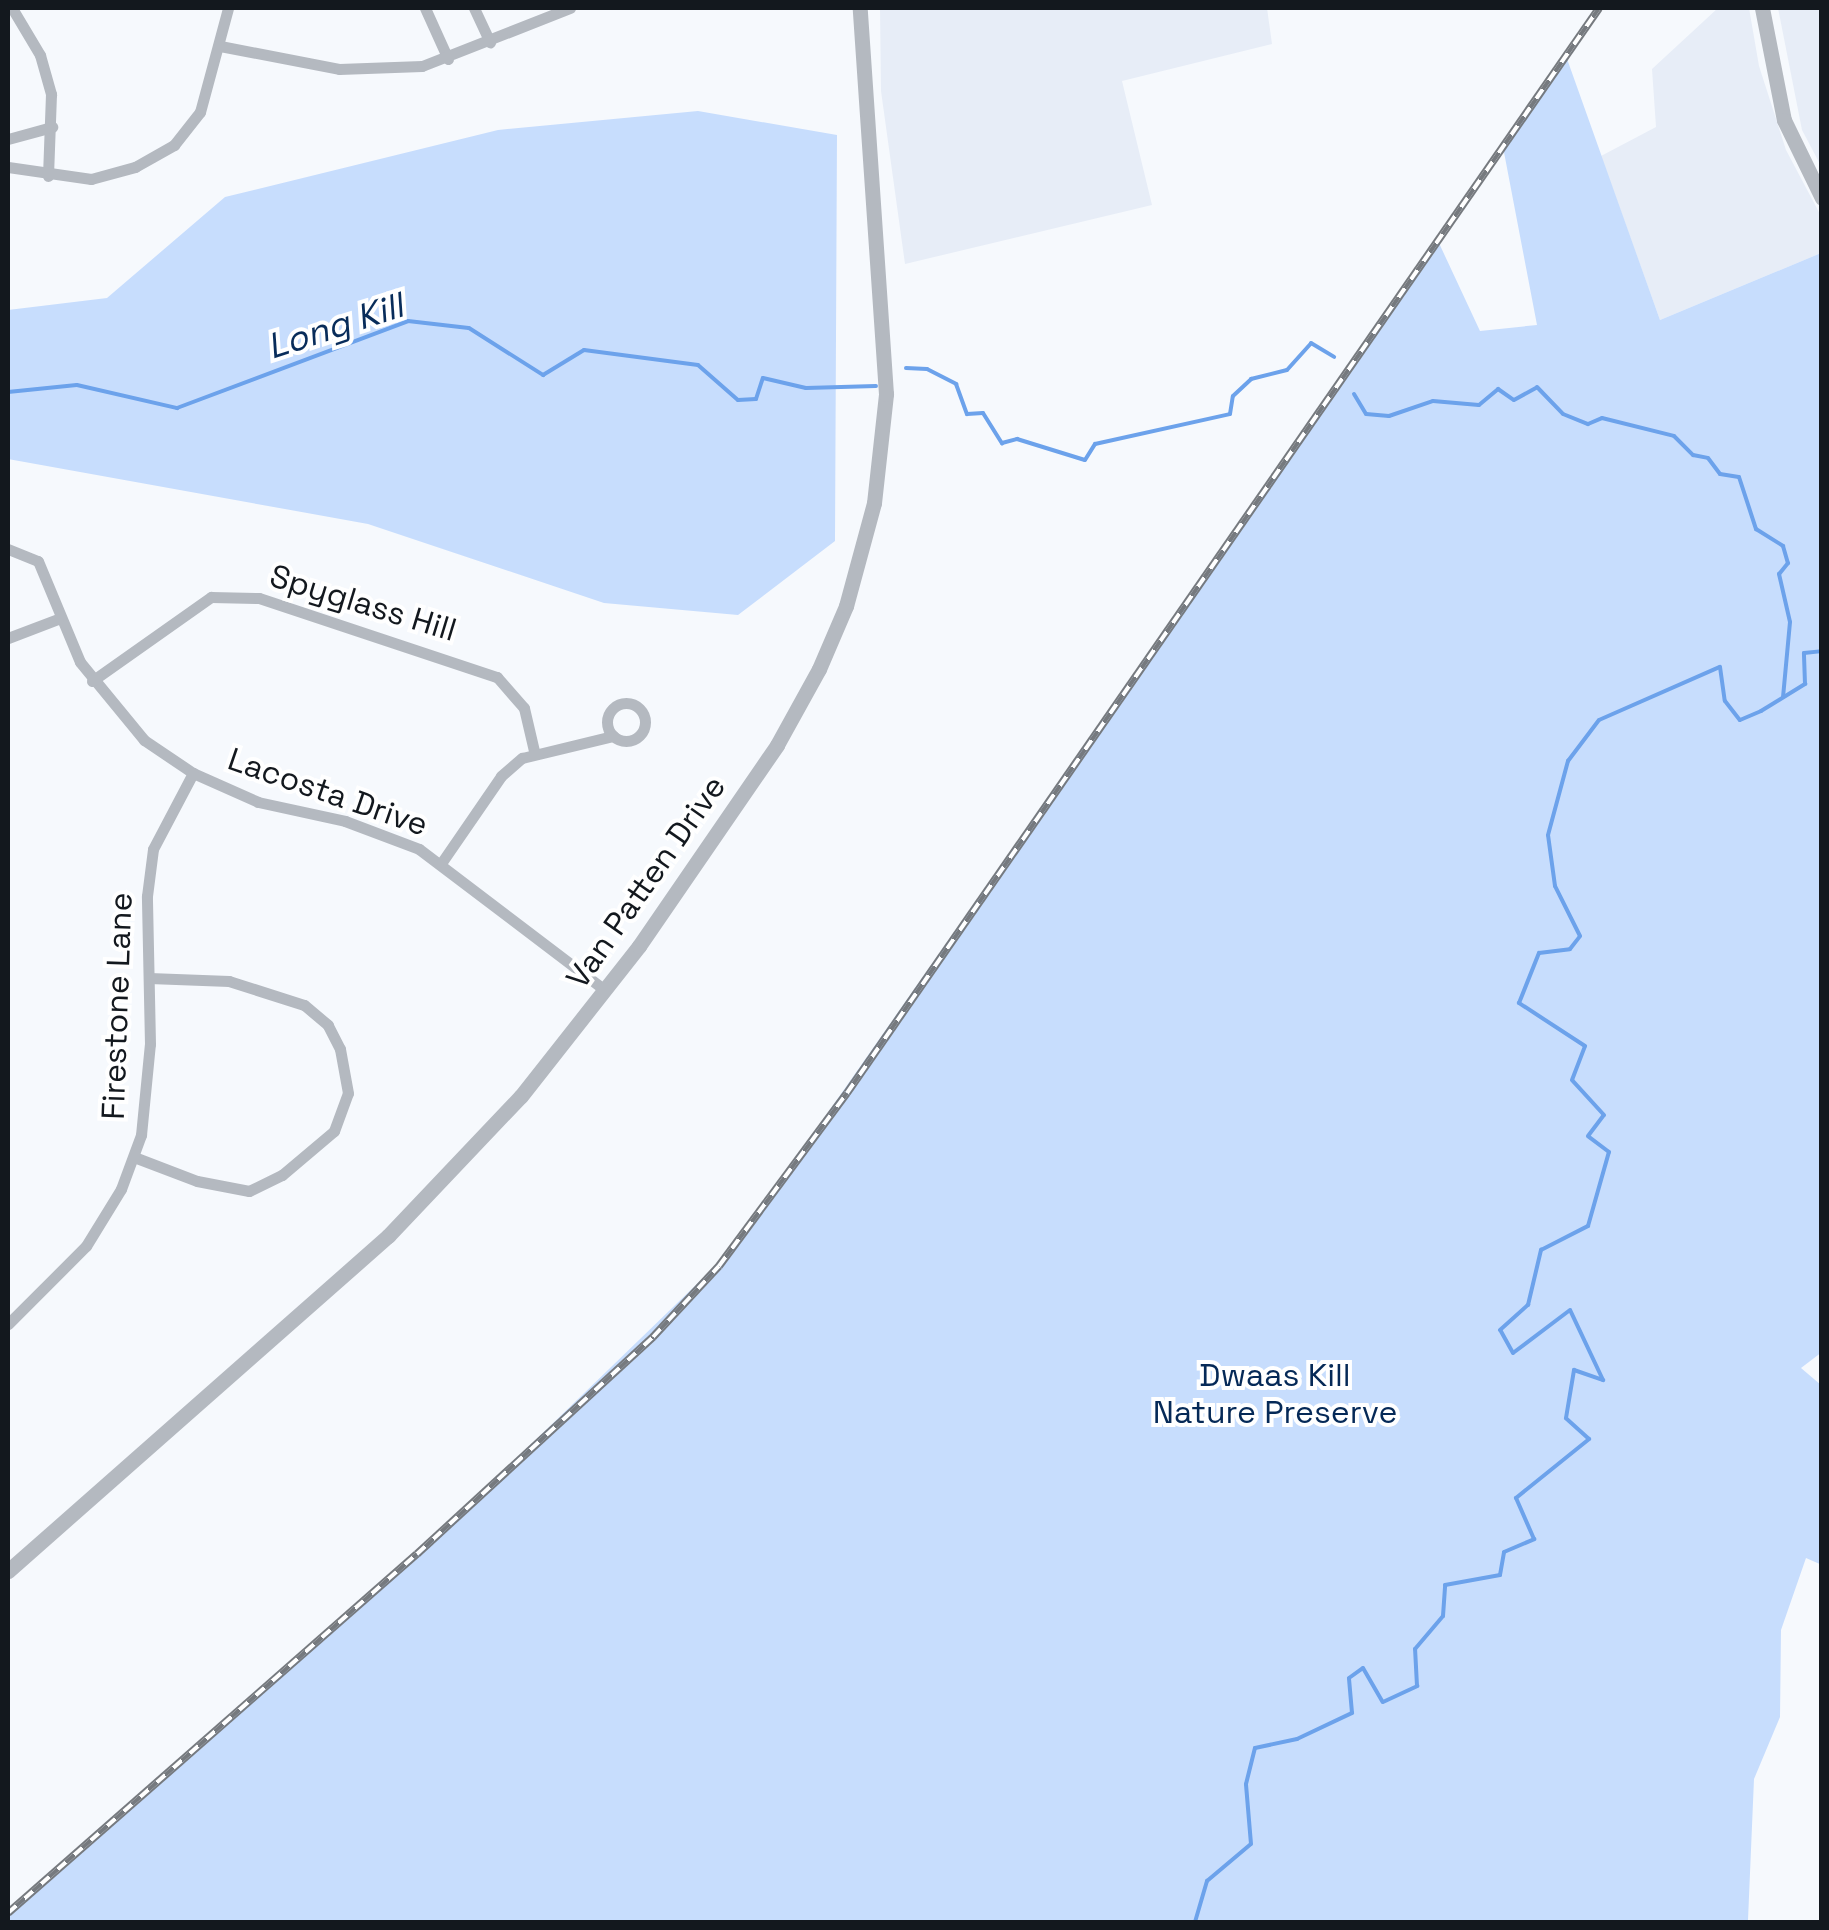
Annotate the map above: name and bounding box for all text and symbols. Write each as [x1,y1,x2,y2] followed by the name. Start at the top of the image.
[262,284,408,368] water label: Long Kill
[265,556,461,650] street label: Spyglass Hill
[223,740,433,844] street label: Lacosta Drive
[558,768,734,996] street label: Van Patten Drive
[94,892,140,1120] street label: Firestone Lane
[1153,1357,1397,1432] park label: Dwaas Kill Nature Preserve

